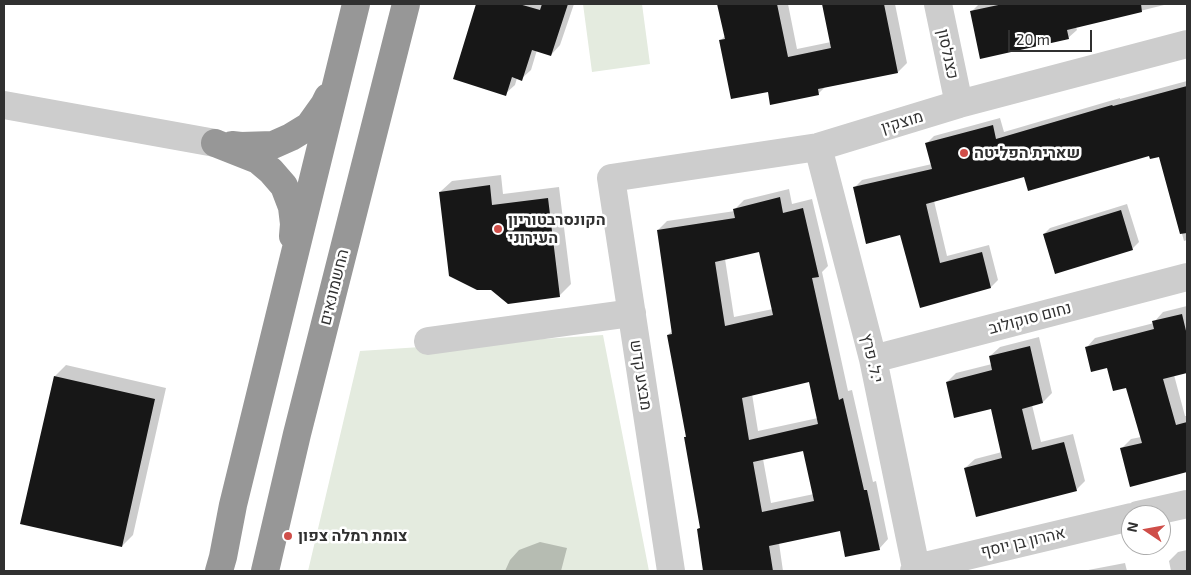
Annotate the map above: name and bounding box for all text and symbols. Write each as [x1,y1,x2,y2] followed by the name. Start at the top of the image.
[1011,20,1095,52] scale bar
[933,27,963,81] street label: כצנלסון
[1016,30,1050,48] text: 20 m
[879,107,925,137] street label: מוצקין
[974,143,1080,163] place label: שארית הפליטה
[958,147,970,159] marker: שארית הפליטה
[508,210,606,248] place label: הקונסרבטוריון העירוני
[492,223,504,235] marker: הקונסרבטוריון העירוני
[315,247,353,327] street label: החשמונאים
[987,298,1073,338] street label: נחום סוקולוב
[857,331,887,385] street label: י.ל. פרץ
[626,338,656,412] street label: מבצע קדש
[1121,505,1171,555] north arrow
[1122,520,1141,534] text: N
[979,523,1067,561] street label: אהרון בן יוסף
[298,526,407,546] place label: צומת רמלה צפון
[282,530,294,542] marker: צומת רמלה צפון

